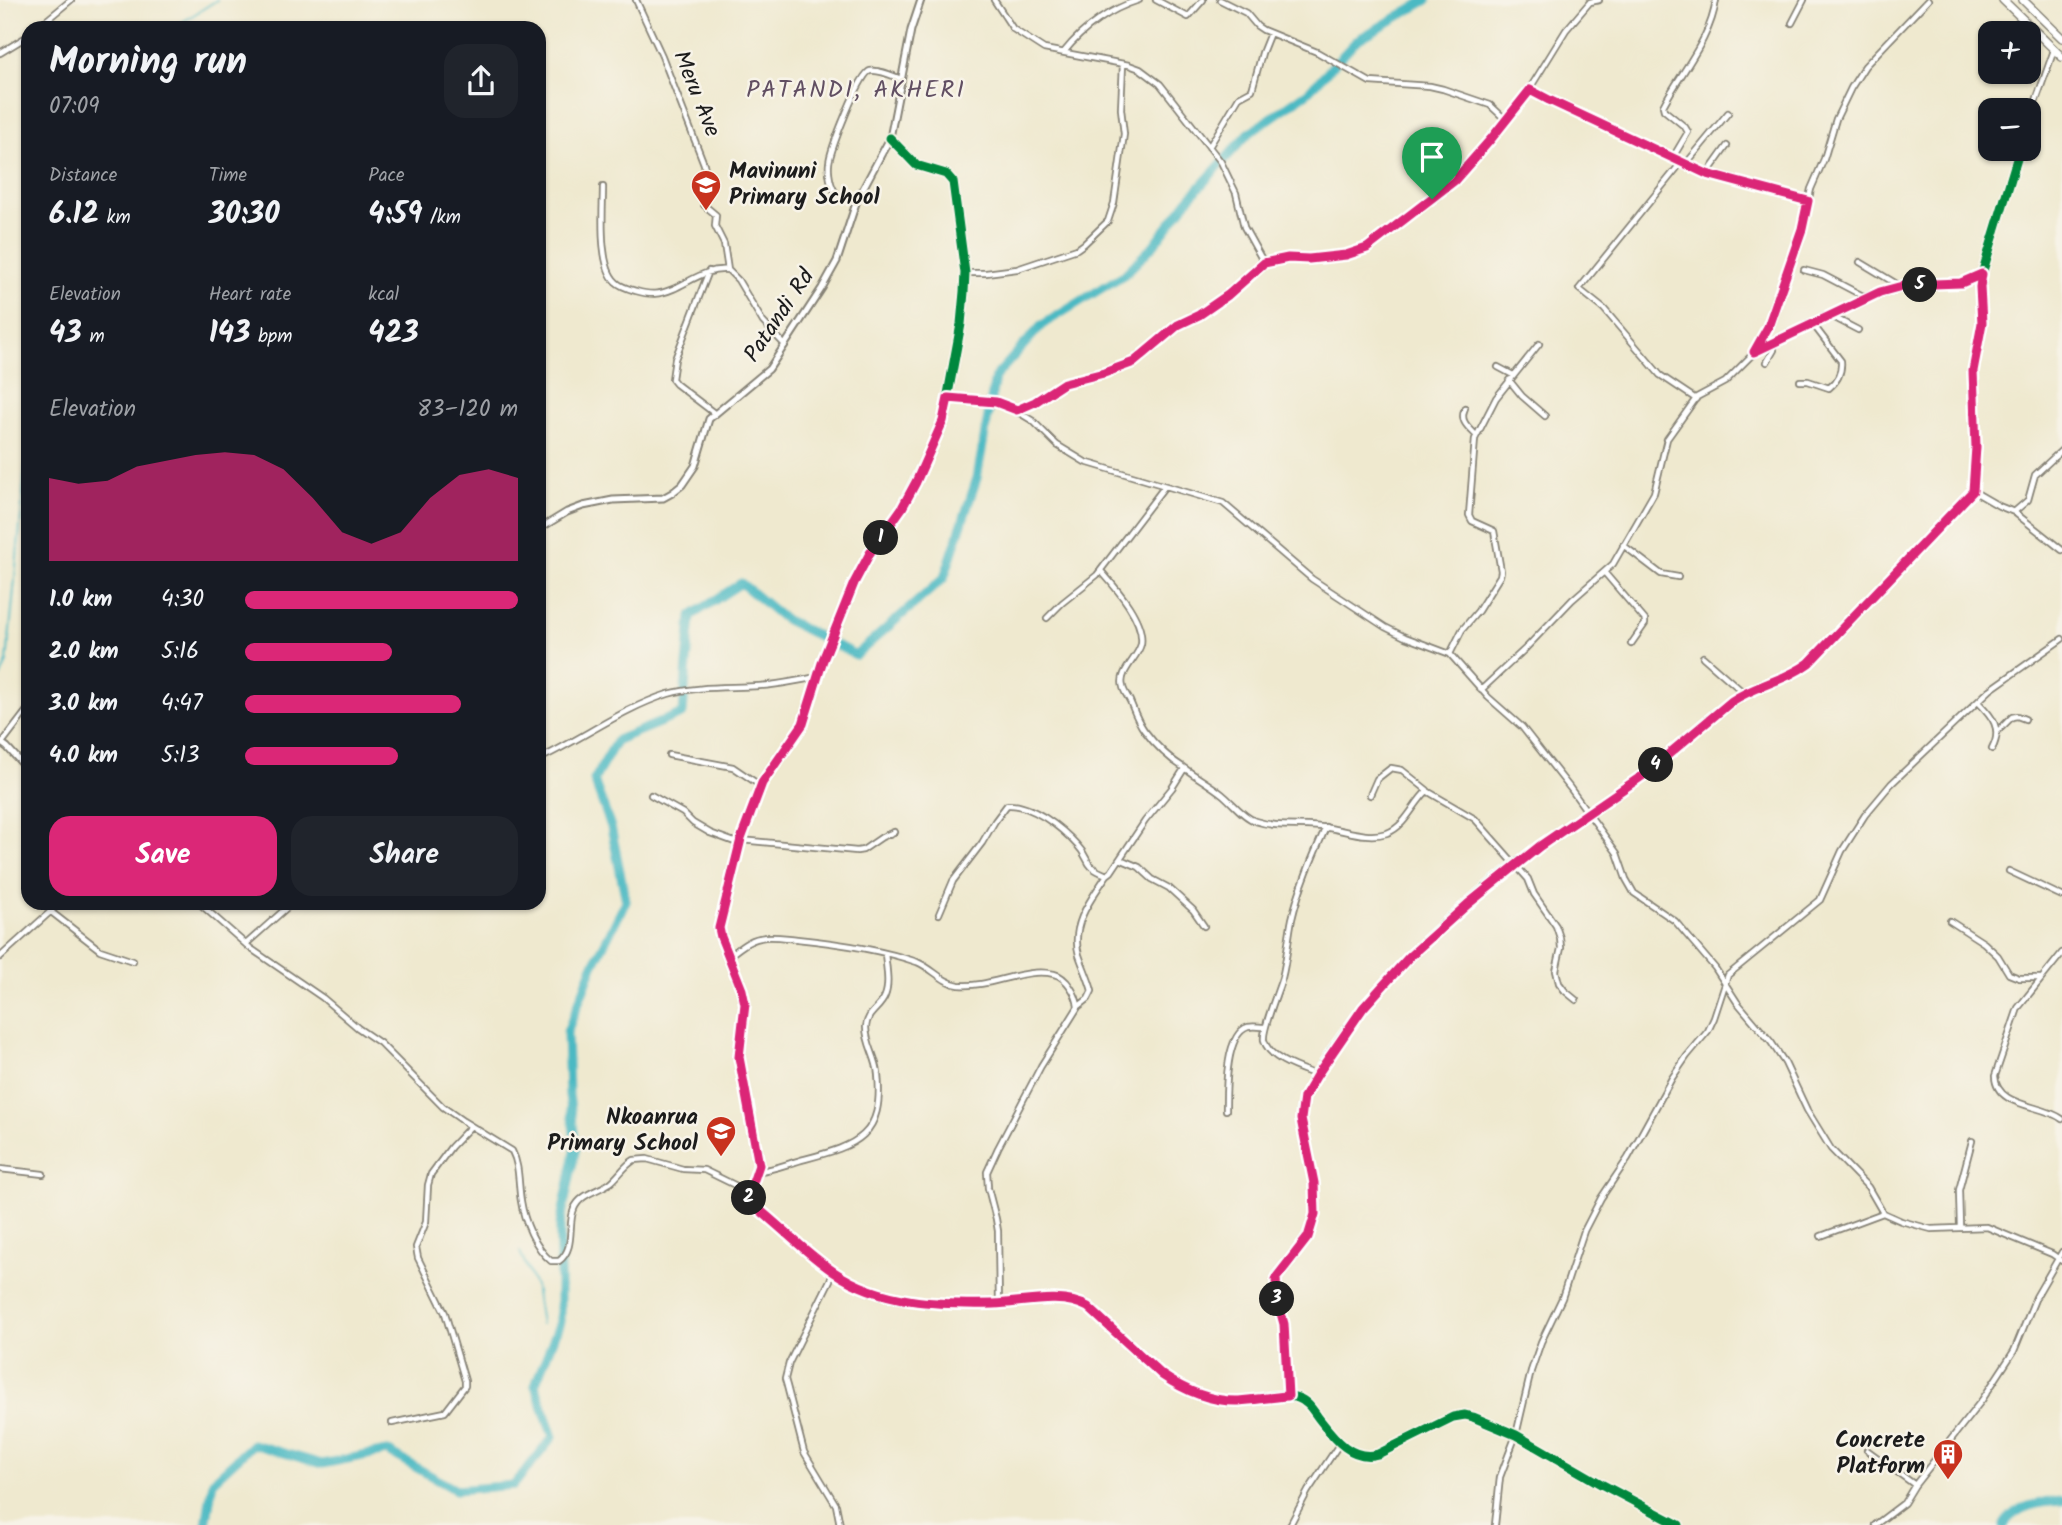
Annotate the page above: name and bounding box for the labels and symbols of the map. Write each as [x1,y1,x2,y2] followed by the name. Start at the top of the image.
[662,45,730,143] street label: Meru Ave
[746,71,966,110] district label: PATANDI, AKHERI
[1402,127,1462,199] pin
[729,154,881,216] place label: Mavinuni Primary School
[689,168,723,212] school or university icon: Mavinuni Primary School
[735,261,825,370] street label: Patandi Rd
[1902,268,1938,302] pin: 5
[864,520,898,556] pin: 1
[1638,748,1674,782] pin: 4
[547,1100,699,1162] place label: Nkoanrua Primary School
[704,1114,738,1158] school or university icon: Nkoanrua Primary School
[732,1180,766,1216] pin: 2
[1260,1282,1294,1316] pin: 3
[1835,1423,1925,1485] place label: Concrete Platform
[1931,1437,1965,1481] building icon: Concrete Platform

